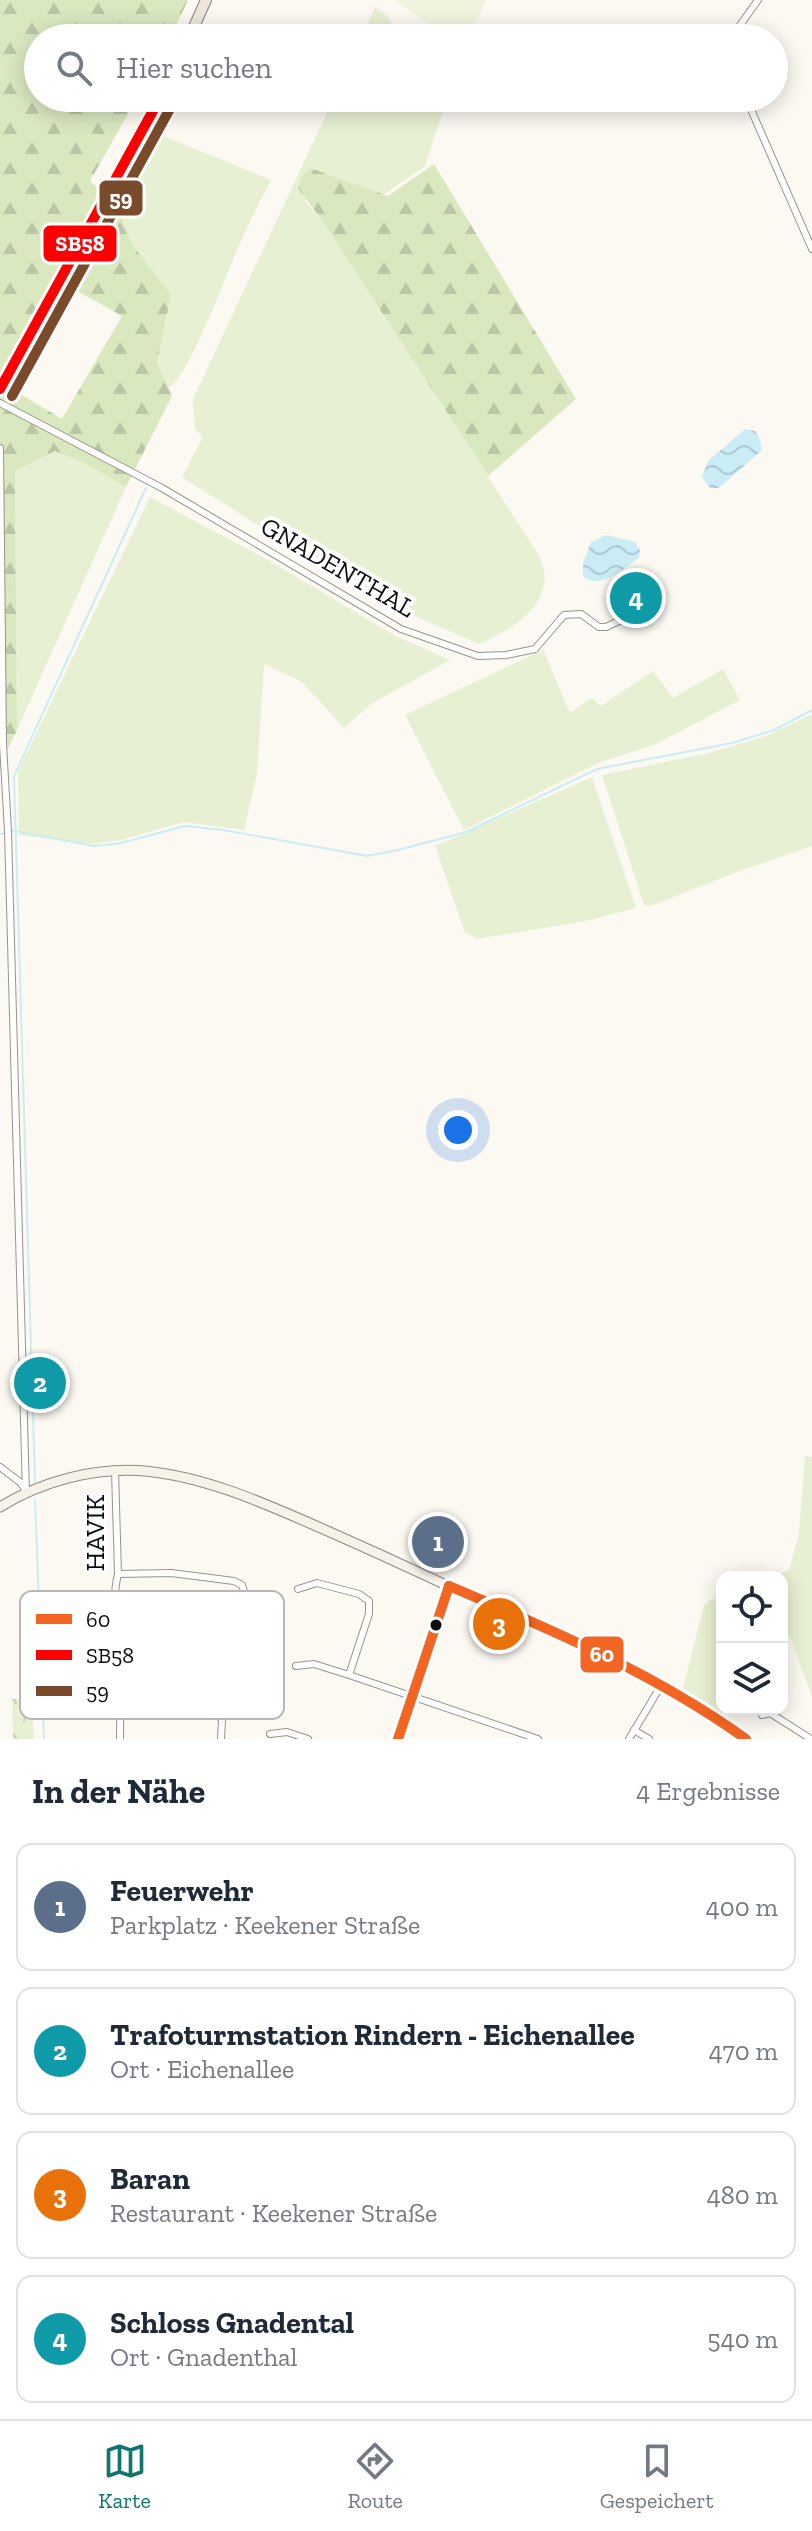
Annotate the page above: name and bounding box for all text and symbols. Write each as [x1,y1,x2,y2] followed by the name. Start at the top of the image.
[24,24,788,112] search box
[52,46,96,90] icon: search
[116,50,272,86] text: Hier suchen
[98,179,144,217] line badge: 59
[109,185,133,212] text: 59
[42,224,118,263] line badge: SB58
[55,230,105,257] text: SB58
[255,510,421,624] street label: GNADENTHAL
[610,568,662,628] pin: 4
[438,1110,478,1150] your location
[14,1353,66,1413] pin: 2
[79,1494,111,1571] street label: HAVIK
[412,1512,464,1572] pin: 1
[716,1571,788,1715] map controls
[716,1571,788,1643] button: locate
[20,1591,284,1719] legend
[473,1594,525,1654] pin: 3
[86,1606,110,1633] text: 60
[428,1617,444,1633] unlabelled marker
[579,1635,625,1674] line badge: 60
[590,1641,614,1668] text: 60
[86,1642,134,1669] text: SB58
[716,1643,788,1715] button: layers
[86,1678,109,1705] text: 59
[32,1771,205,1812] text: In der Nähe
[636,1775,780,1807] text: 4 Ergebnisse
[110,1873,254,1909] text: Feuerwehr
[55,1891,65,1923] text: 1
[706,1891,778,1923] text: 400 m
[110,1909,420,1941] text: Parkplatz · Keekener Straße
[110,2017,635,2053] text: Trafoturmstation Rindern - Eichenallee
[53,2035,67,2067] text: 2
[709,2035,778,2067] text: 470 m
[110,2053,294,2085] text: Ort · Eichenallee
[110,2161,190,2197] text: Baran
[53,2179,67,2211] text: 3
[707,2179,778,2211] text: 480 m
[110,2197,437,2229] text: Restaurant · Keekener Straße
[110,2305,354,2341] text: Schloss Gnadental
[53,2323,67,2355] text: 4
[707,2323,778,2355] text: 540 m
[110,2341,298,2373] text: Ort · Gnadenthal
[98,2439,151,2514] tab: Karte
[348,2439,403,2514] tab: Route
[600,2439,714,2514] tab: Gespeichert

